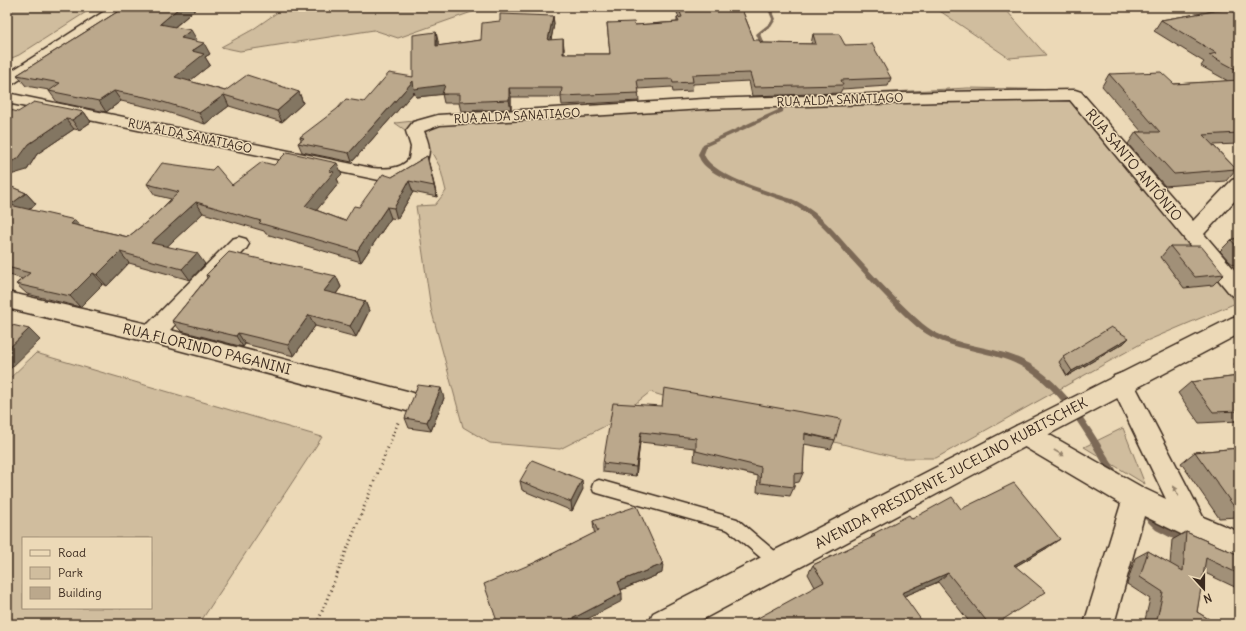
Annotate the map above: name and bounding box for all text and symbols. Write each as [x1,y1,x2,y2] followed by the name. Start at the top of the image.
[776,90,904,109] street label: RUA ALDA SANATIAGO
[453,105,581,126] street label: RUA ALDA SANATIAGO
[1082,105,1186,225] street label: RUA SANTO ANTÔNIO
[127,115,254,156] street label: RUA ALDA SANATIAGO
[121,319,293,379] street label: RUA FLORINDO PAGANINI
[812,393,1091,553] street label: AVENIDA PRESIDENTE JUCELINO KUBITSCHEK
[1053,450,1065,457] one-way arrow
[1173,486,1179,497] one-way arrow
[22,537,152,609] legend
[58,545,86,560] text: Road
[58,565,83,580] text: Park
[1184,569,1224,609] north arrow
[58,585,102,600] text: Building
[1202,590,1214,606] text: N

